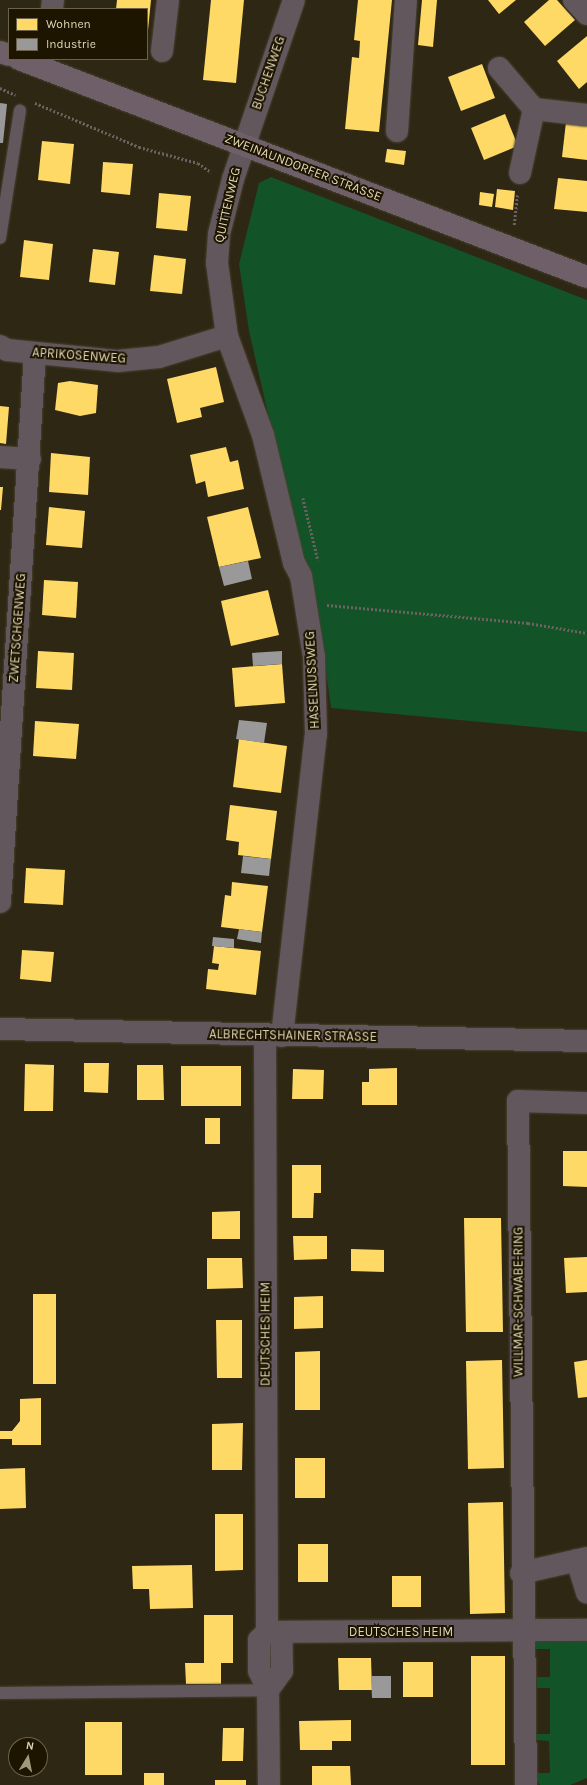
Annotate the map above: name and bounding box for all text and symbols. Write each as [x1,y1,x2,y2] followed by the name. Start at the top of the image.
[8,8,148,60] legend
[46,17,91,31] text: Wohnen
[249,34,289,112] street label: BUCHENWEG
[46,37,96,51] text: Industrie
[222,131,384,205] street label: ZWEINAUNDORFER STRASSE
[212,166,244,244] street label: QUITTENWEG
[32,345,126,367] street label: APRIKOSENWEG
[6,573,30,683] street label: ZWETSCHGENWEG
[303,631,323,729] street label: HASELNUSSWEG
[209,1027,377,1045] street label: ALBRECHTSHAINER STRASSE
[511,1227,527,1377] street label: WILLMAR-SCHWABE-RING
[258,1282,274,1386] street label: DEUTSCHES HEIM
[349,1624,453,1640] street label: DEUTSCHES HEIM
[8,1737,48,1777] north arrow
[25,1739,35,1753] text: N

